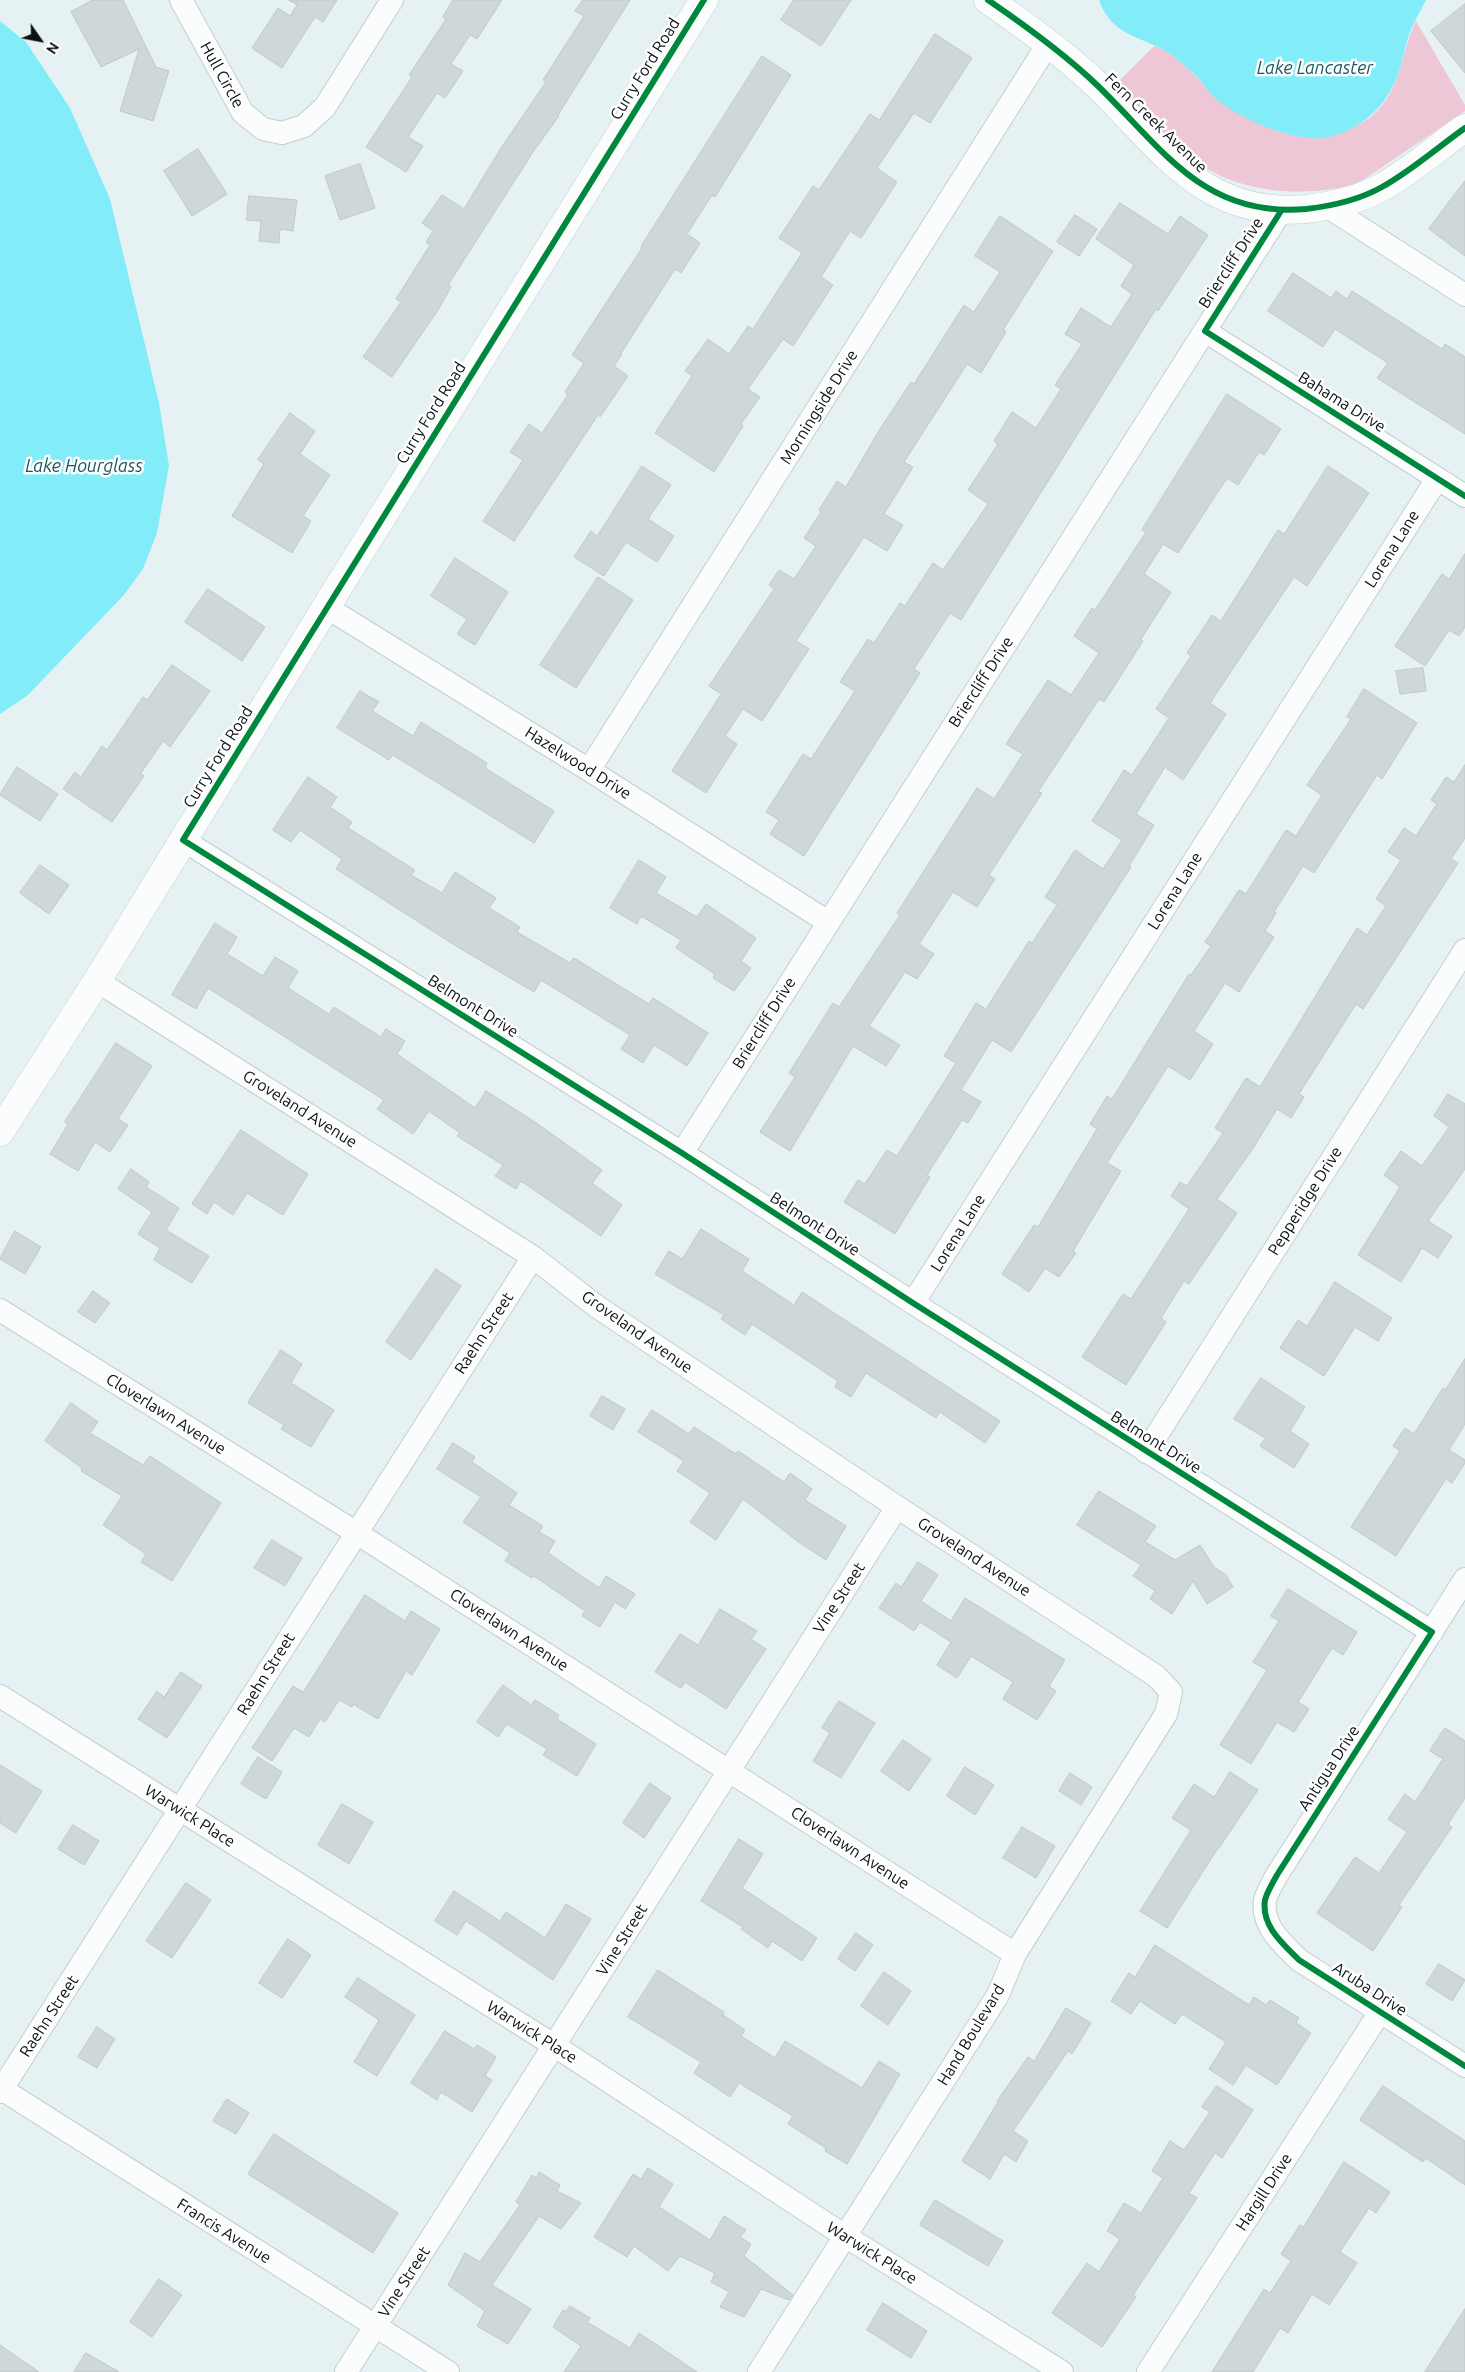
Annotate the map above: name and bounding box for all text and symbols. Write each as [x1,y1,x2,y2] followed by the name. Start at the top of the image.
[15,15,65,65] north arrow
[606,15,684,123] street label: Curry Ford Road
[43,39,62,57] text: N
[196,39,248,111] street label: Hull Circle
[1257,57,1373,79] water label: Lake Lancaster
[1101,69,1211,177] street label: Fern Creek Avenue
[1195,214,1267,312] street label: Briercliff Drive
[776,346,862,468] street label: Morningside Drive
[392,359,470,467] street label: Curry Ford Road
[1295,368,1389,436] street label: Bahama Drive
[25,455,143,477] water label: Lake Hourglass
[1361,507,1423,591] street label: Lorena Lane
[945,633,1017,731] street label: Briercliff Drive
[179,703,257,811] street label: Curry Ford Road
[521,723,635,803] street label: Hazelwood Drive
[1144,849,1206,933] street label: Lorena Lane
[424,970,522,1042] street label: Belmont Drive
[728,974,800,1072] street label: Briercliff Drive
[239,1066,361,1152] street label: Groveland Avenue
[1264,1143,1346,1259] street label: Pepperidge Drive
[766,1188,864,1260] street label: Belmont Drive
[927,1191,989,1275] street label: Lorena Lane
[578,1287,696,1377] street label: Groveland Avenue
[450,1289,518,1377] street label: Raehn Street
[103,1369,229,1459] street label: Cloverlawn Avenue
[1107,1406,1205,1478] street label: Belmont Drive
[914,1513,1034,1601] street label: Groveland Avenue
[809,1559,869,1637] street label: Vine Street
[446,1584,572,1676] street label: Cloverlawn Avenue
[233,1629,299,1719] street label: Raehn Street
[1294,1722,1364,1814] street label: Antigua Drive
[141,1781,239,1851] street label: Warwick Place
[787,1802,913,1894] street label: Cloverlawn Avenue
[592,1901,652,1979] street label: Vine Street
[1329,1958,1411,2020] street label: Aruba Drive
[15,1972,83,2060] street label: Raehn Street
[933,1981,1009,2089] street label: Hand Boulevard
[483,1997,581,2067] street label: Warwick Place
[1232,2150,1296,2234] street label: Hargill Drive
[173,2194,275,2268] street label: Francis Avenue
[823,2218,921,2288] street label: Warwick Place
[374,2243,434,2321] street label: Vine Street

